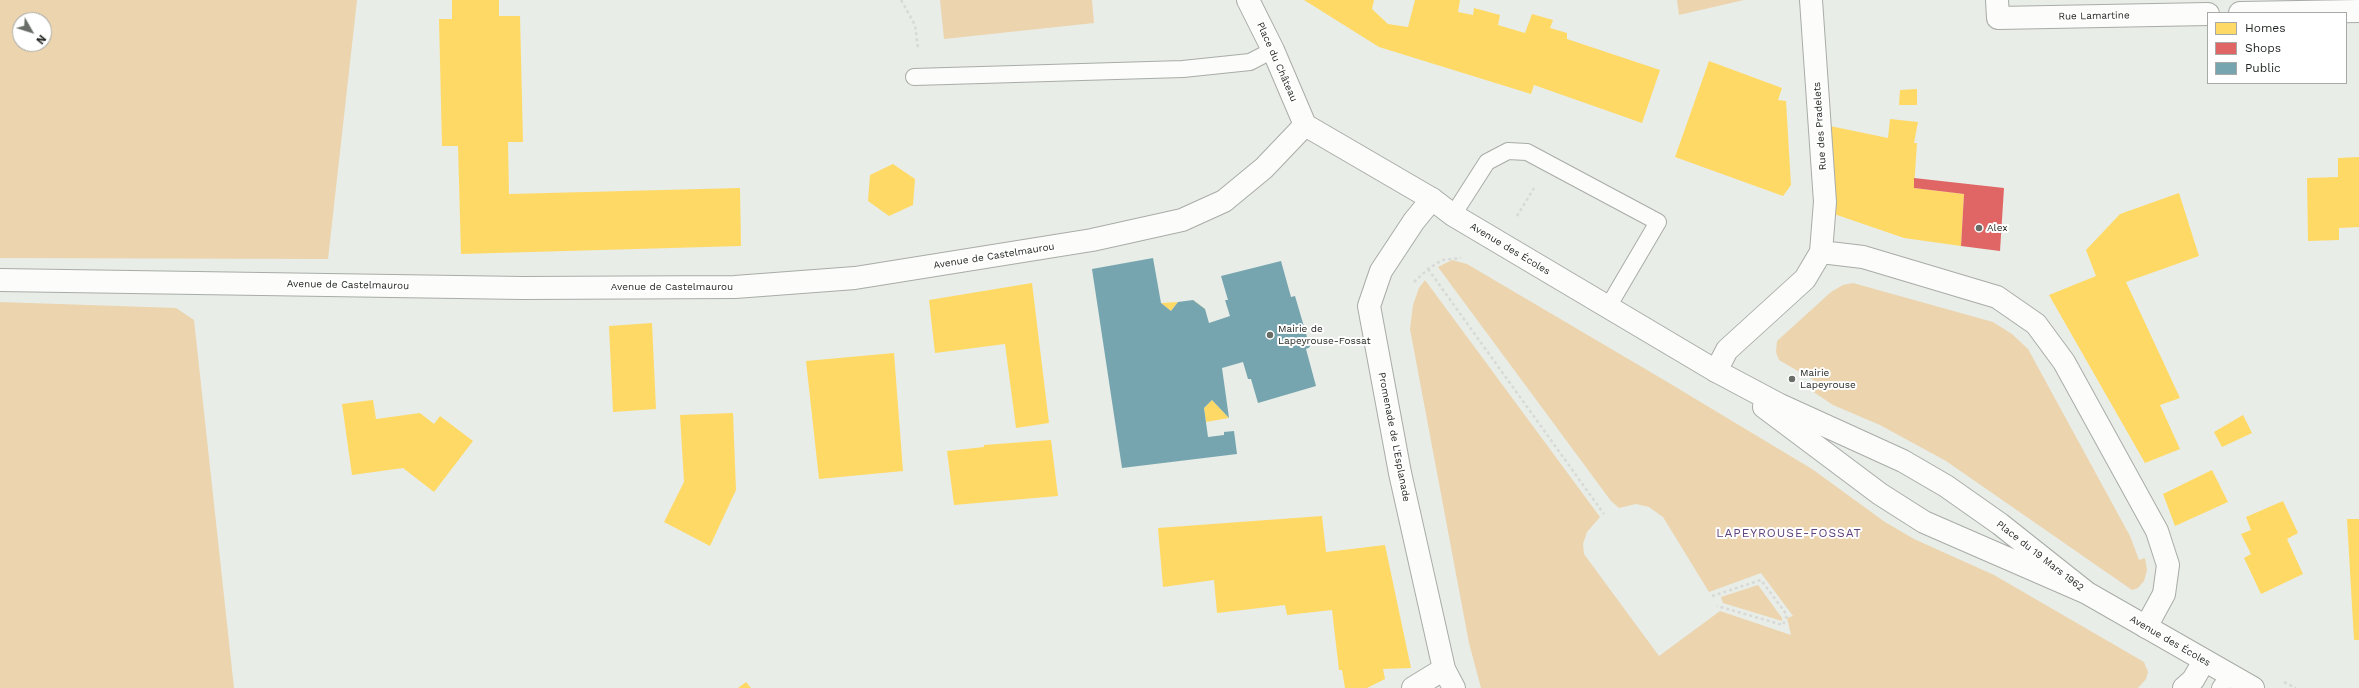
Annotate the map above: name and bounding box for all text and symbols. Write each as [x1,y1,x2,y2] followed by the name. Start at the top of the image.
[2058,9,2130,23] street label: Rue Lamartine
[12,12,52,52] north arrow
[2207,12,2347,84] legend
[1254,20,1300,104] street label: Place du Château
[2245,21,2286,35] text: Homes
[33,32,49,46] text: N
[2245,41,2281,55] text: Shops
[2245,61,2281,75] text: Public
[1811,81,1829,171] street label: Rue des Pradelets
[1468,220,1552,278] street label: Avenue des Écoles
[1987,222,2008,234] place label: Alex
[1974,223,1984,233] marker: Alex
[933,240,1055,272] street label: Avenue de Castelmaurou
[287,278,409,292] street label: Avenue de Castelmaurou
[611,281,733,293] street label: Avenue de Castelmaurou
[1278,323,1371,346] place label: Mairie de Lapeyrouse-Fossat
[1265,330,1275,340] marker: Mairie de Lapeyrouse-Fossat
[1800,367,1856,390] place label: Mairie Lapeyrouse
[1376,371,1412,503] street label: Promenade de L'Esplanade
[1787,374,1797,384] marker: Mairie Lapeyrouse
[1994,518,2086,594] street label: Place du 19 Mars 1962
[1716,526,1862,540] district label: LAPEYROUSE-FOSSAT
[2127,613,2213,669] street label: Avenue des Écoles

